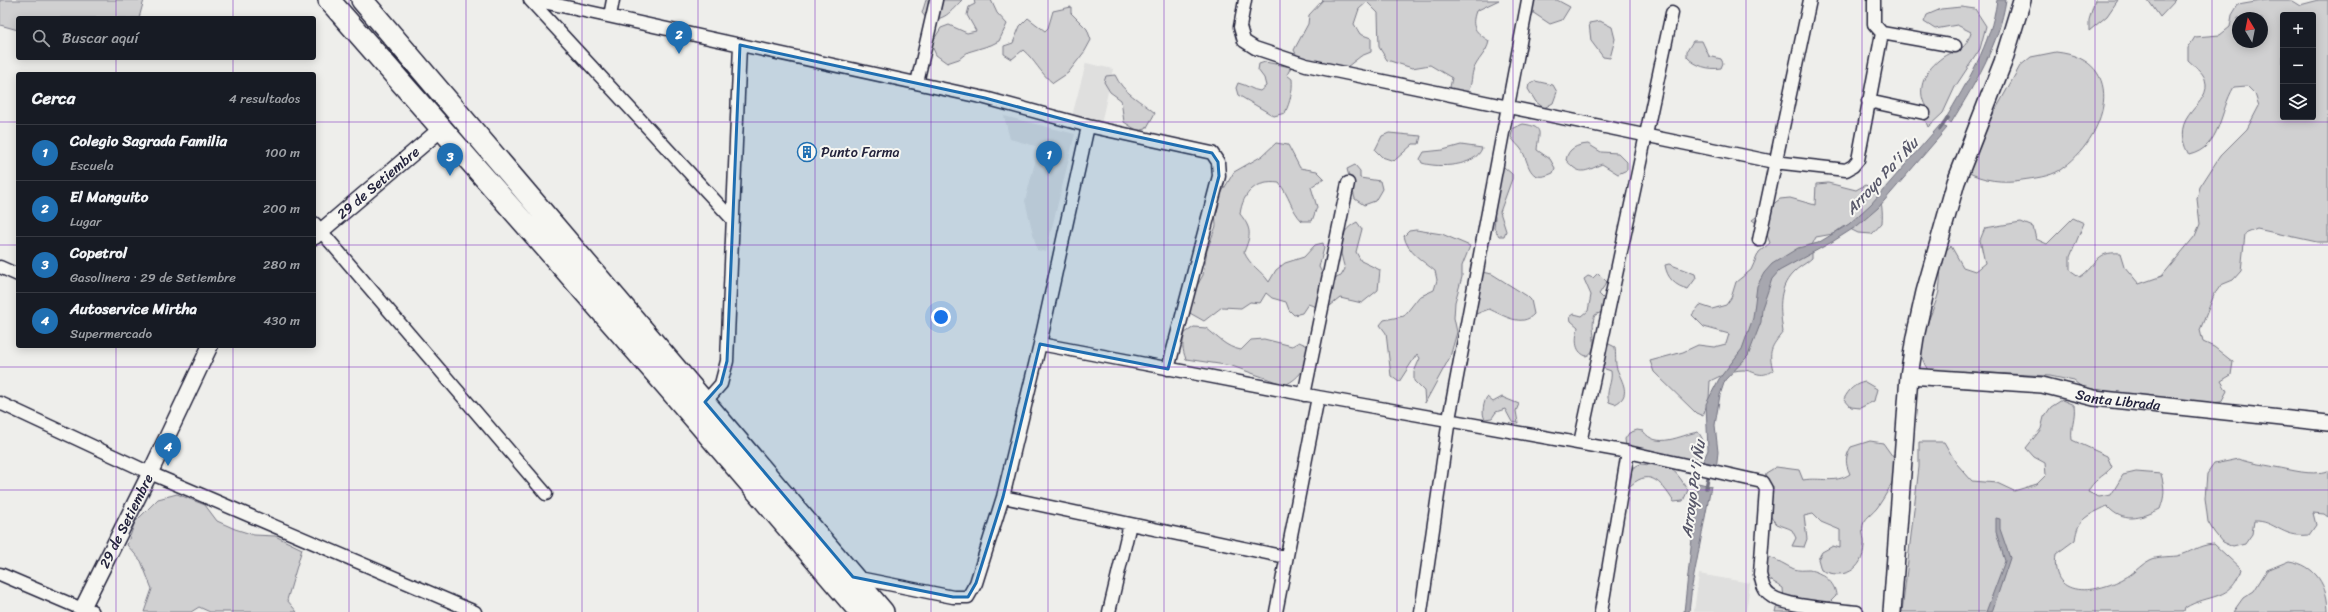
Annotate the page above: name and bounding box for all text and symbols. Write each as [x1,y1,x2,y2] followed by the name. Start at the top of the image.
[2232,12,2268,48] north arrow
[2280,12,2316,120] map controls
[2280,12,2316,48] button: +
[16,16,316,60] search box
[666,21,692,54] pin: 2
[62,25,139,51] text: Buscar aquí
[30,27,52,49] icon: search
[2280,48,2316,84] button: −
[32,83,75,113] text: Cerca
[2280,84,2316,120] button: layers
[229,87,300,110] text: 4 resultados
[70,128,227,154] text: Colegio Sagrada Familia
[1838,130,1926,221] water label: Arroyo Pa'i Ñu
[331,140,426,226] street label: 29 de Setiembre
[821,140,900,165] place label: Punto Farma
[42,141,48,164] text: 1
[265,141,300,164] text: 100 m
[796,141,818,163] building icon: Punto Farma
[1036,141,1062,174] pin: 1
[437,143,463,176] pin: 3
[70,154,114,177] text: Escuela
[70,184,148,210] text: El Manguito
[41,197,49,220] text: 2
[263,197,300,220] text: 200 m
[70,210,101,233] text: Lugar
[70,240,127,266] text: Copetrol
[41,253,49,276] text: 3
[263,253,300,276] text: 280 m
[70,266,236,289] text: Gasolinera · 29 de Setiembre
[70,296,197,322] text: Autoservice Mirtha
[931,307,951,327] your location
[41,309,49,332] text: 4
[263,309,300,332] text: 430 m
[70,322,152,345] text: Supermercado
[2073,382,2163,418] street label: Santa Librada
[155,433,181,466] pin: 4
[1673,437,1713,540] water label: Arroyo Pa'i Ñu
[92,469,161,573] street label: 29 de Setiembre

